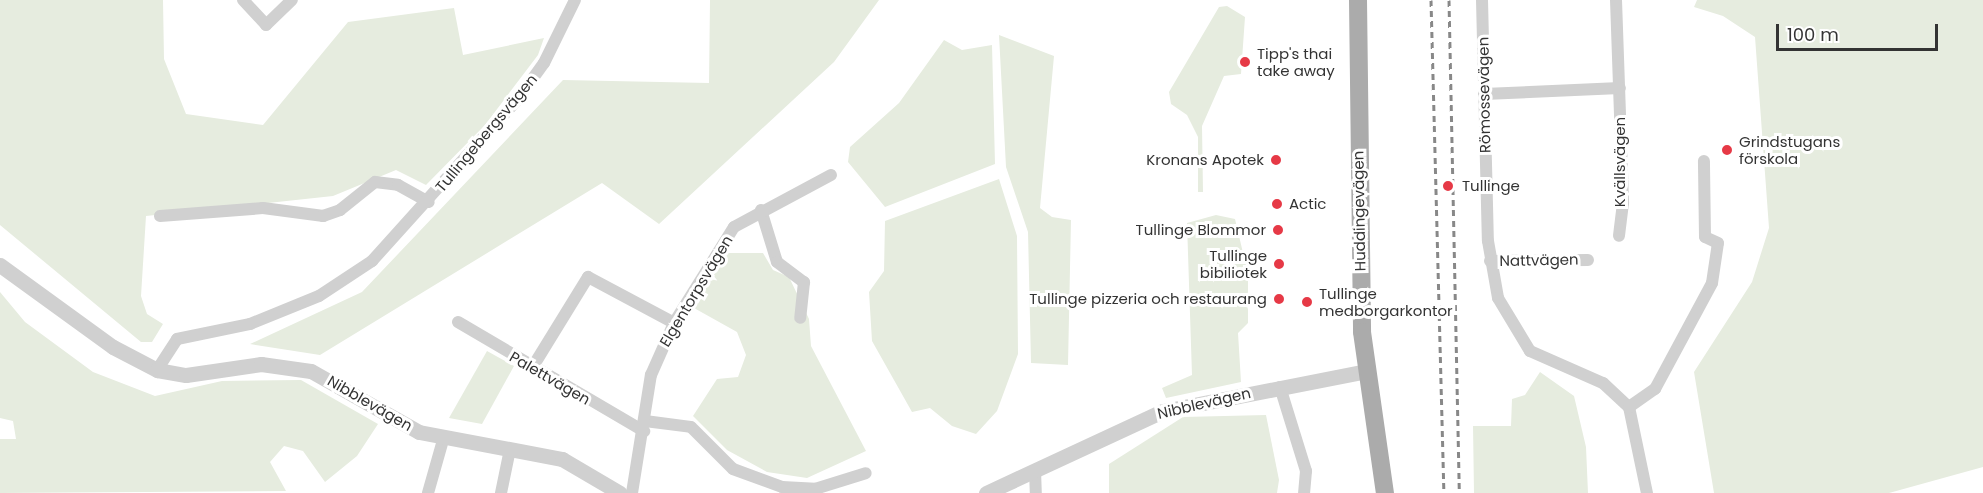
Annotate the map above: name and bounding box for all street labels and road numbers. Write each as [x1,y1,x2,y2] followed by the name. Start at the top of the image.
[1474,37,1494,153] street label: Römossevägen
[431,70,541,196] street label: Tullingebergsvägen
[1611,117,1629,207] street label: Kvällsvägen
[1349,151,1369,271] street label: Huddingevägen
[656,232,736,350] street label: Elgentorpsvägen
[1499,250,1579,270] street label: Nattvägen
[506,348,594,408] street label: Palettvägen
[324,371,416,435] street label: Nibblevägen
[1156,384,1252,422] street label: Nibblevägen

